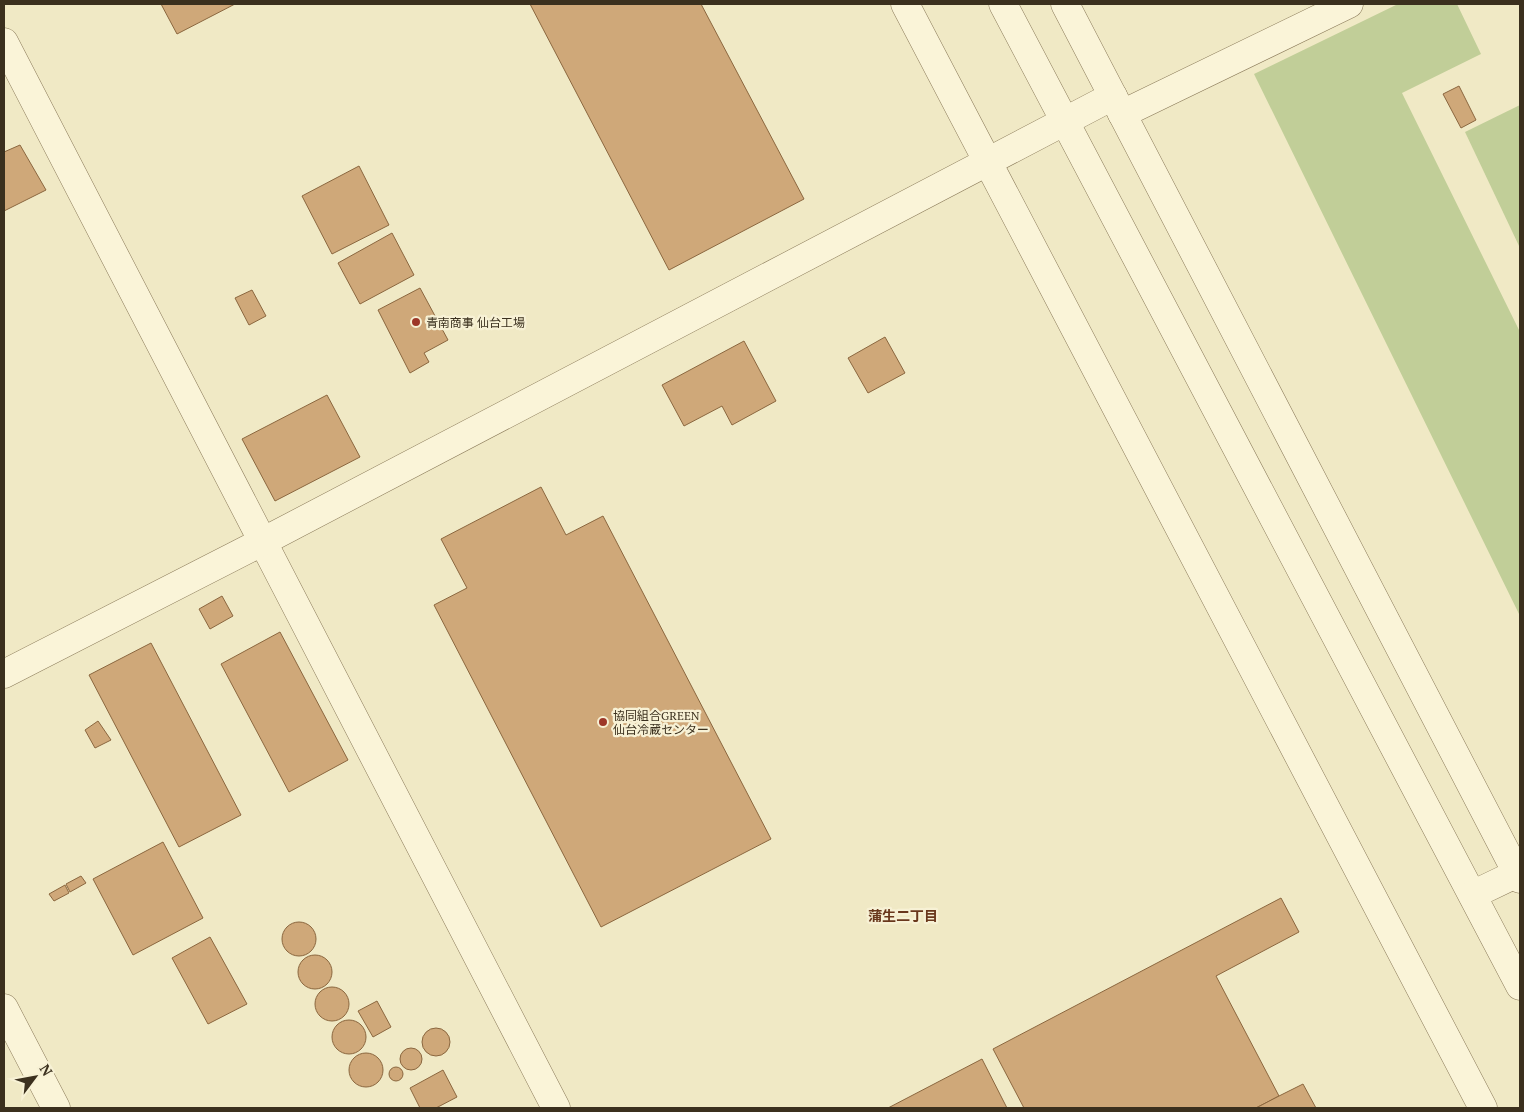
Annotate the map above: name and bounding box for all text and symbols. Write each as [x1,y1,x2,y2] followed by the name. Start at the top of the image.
[426,315,525,330] place label: 青南商事 仙台工場
[410,316,422,328] marker: 青南商事 仙台工場
[613,708,709,737] place label: 協同組合GREEN 仙台冷蔵センター
[597,716,609,728] marker: 協同組合GREEN 仙台冷蔵センター
[868,906,938,925] district label: 蒲生二丁目
[10,1052,60,1102] north arrow
[36,1060,58,1080] text: N

